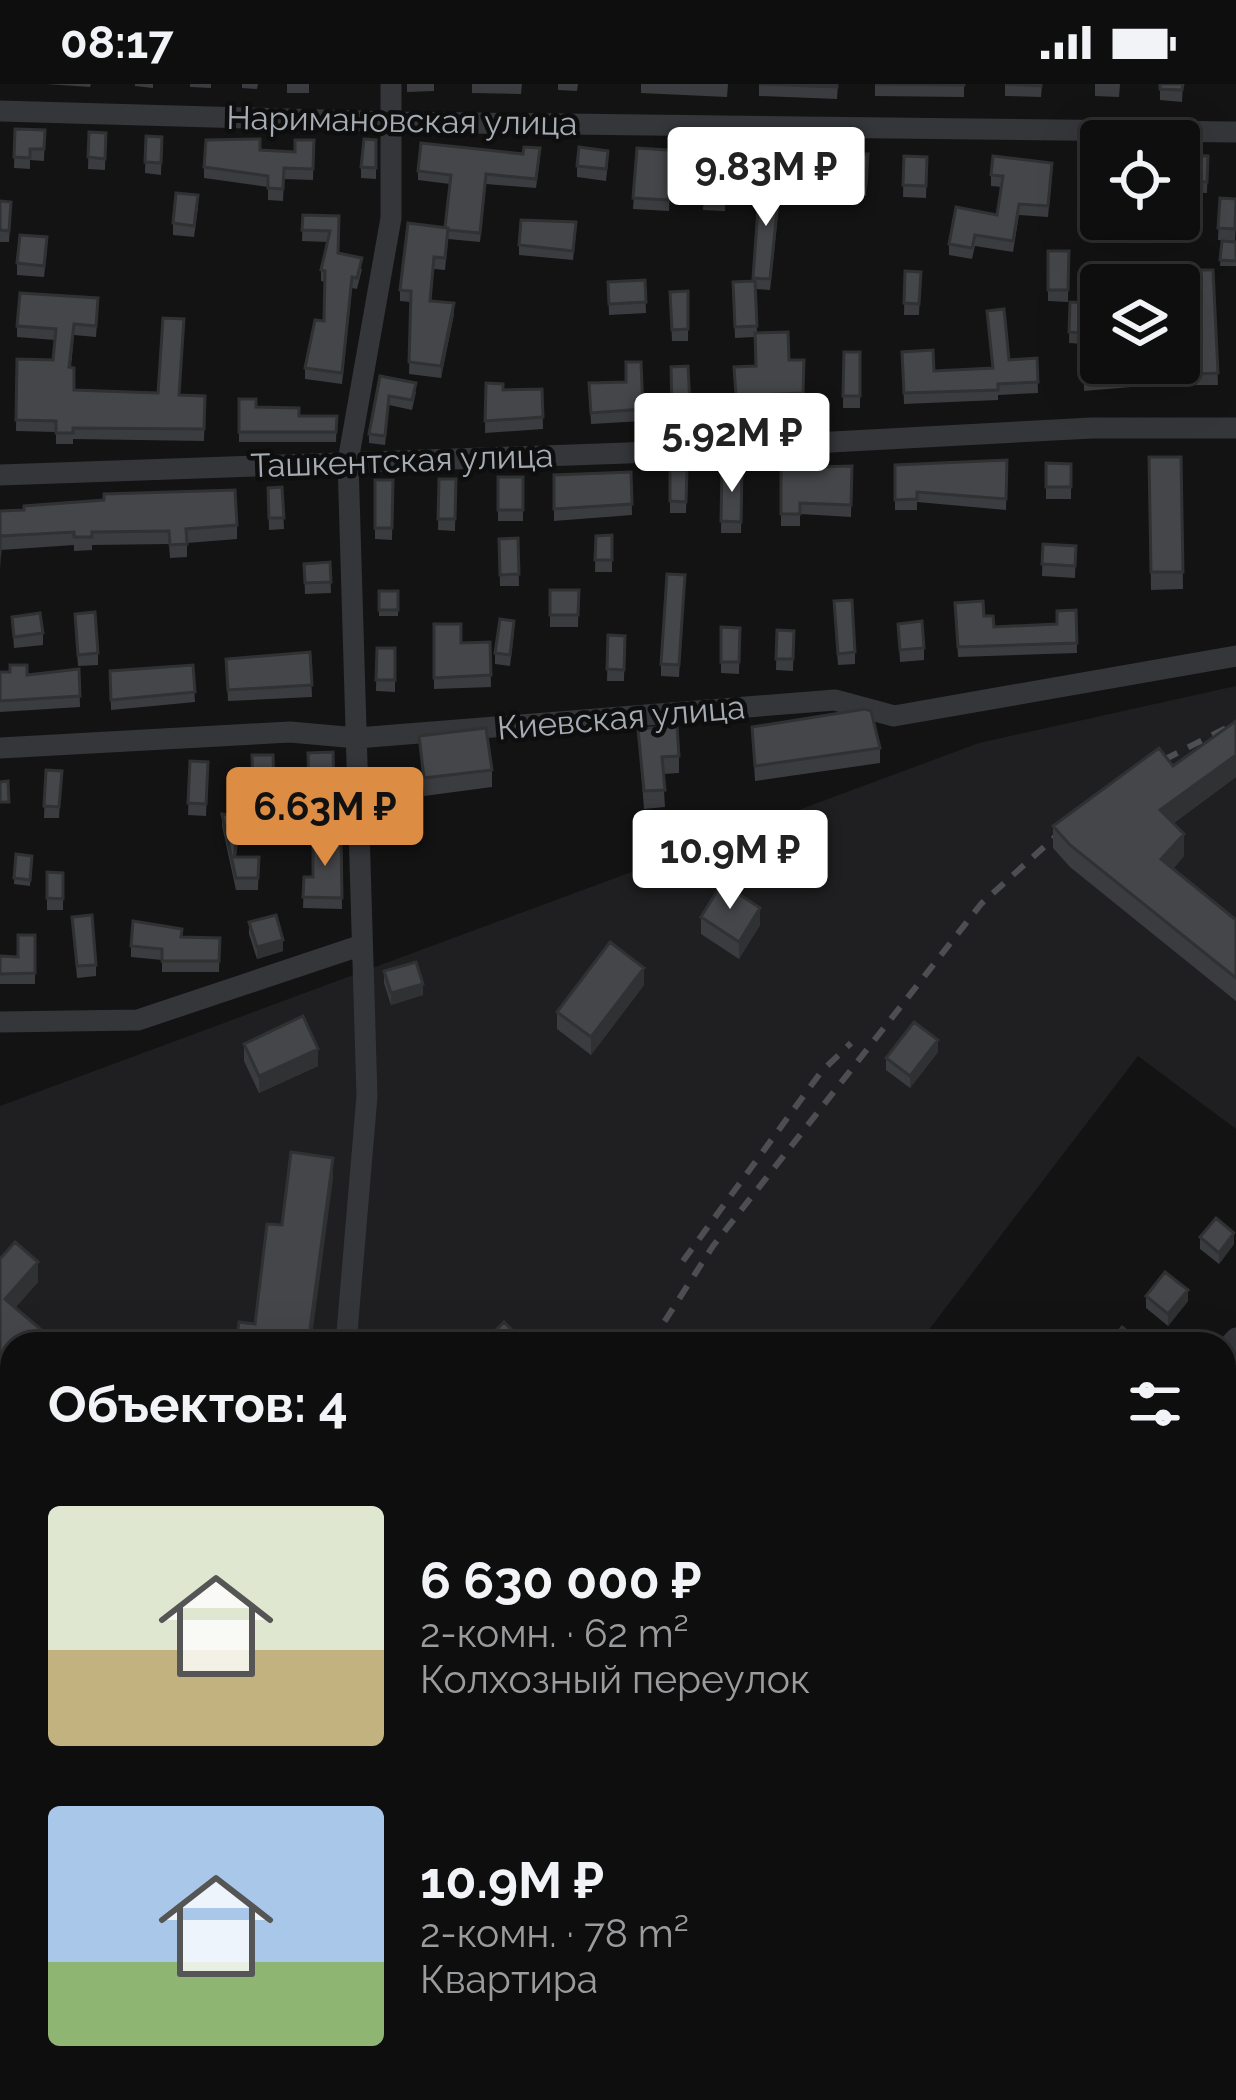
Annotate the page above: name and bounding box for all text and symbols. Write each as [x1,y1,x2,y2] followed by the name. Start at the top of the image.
[60,16,173,69] text: 08:17
[226,98,578,143] street label: Наримановская улица
[1080,120,1200,384] map controls
[1080,120,1200,240] button: locate
[655,127,877,229] pin: 9.83M ₽
[695,143,837,189] text: 9.83M ₽
[1080,264,1200,384] button: layers
[621,393,843,495] pin: 5.92M ₽
[661,409,803,455] text: 5.92M ₽
[250,436,554,485] street label: Ташкентская улица
[495,687,747,748] street label: Киевская улица
[214,767,436,869] pin: 6.63M ₽
[253,783,397,829] text: 6.63M ₽
[619,810,841,912] pin: 10.9M ₽
[660,826,800,872] text: 10.9M ₽
[1122,1371,1188,1437] icon: filters
[48,1374,348,1434] text: Объектов: 4
[420,1550,702,1610] text: 6 630 000 ₽
[144,1554,288,1698] icon: home
[420,1610,689,1656] text: 2-комн. · 62 m²
[420,1656,810,1702] text: Колхозный переулок
[420,1850,604,1910] text: 10.9M ₽
[144,1854,288,1998] icon: home
[420,1910,689,1956] text: 2-комн. · 78 m²
[420,1956,598,2002] text: Квартира

